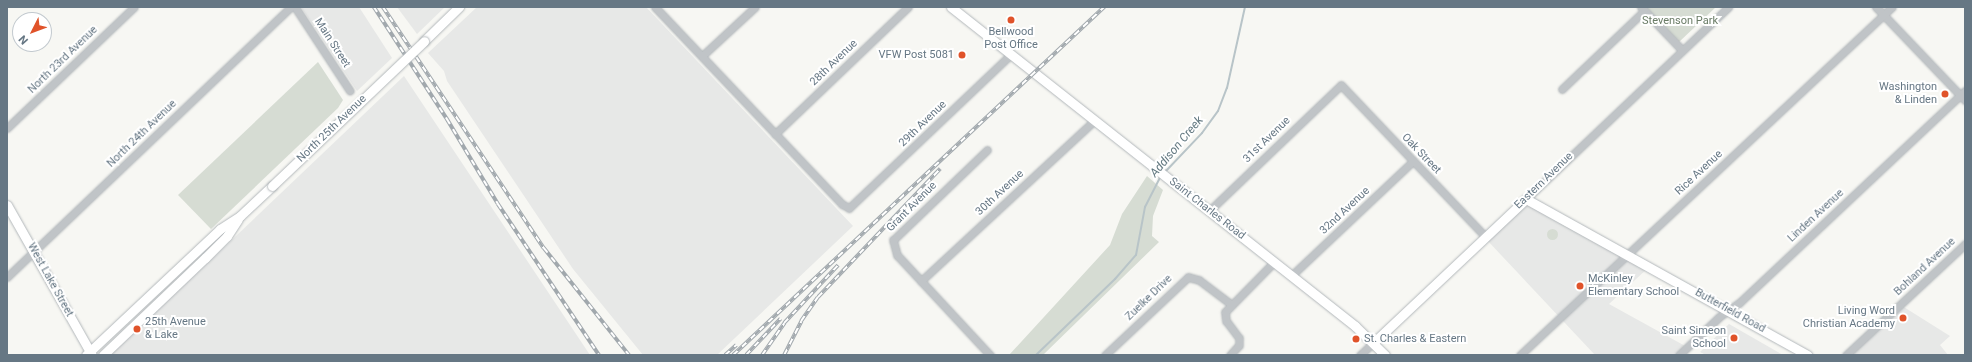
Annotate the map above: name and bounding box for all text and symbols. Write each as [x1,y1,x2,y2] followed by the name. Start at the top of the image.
[12,12,52,52] north arrow
[1642,14,1718,28] park label: Stevenson Park
[1006,15,1016,25] marker: Bellwood Post Office
[311,16,353,70] street label: Main Street
[26,24,100,96] street label: North 23rd Avenue
[984,26,1038,52] place label: Bellwood Post Office
[16,32,31,47] text: N
[808,37,860,89] street label: 28th Avenue
[879,48,954,62] place label: VFW Post 5081
[957,50,967,60] marker: VFW Post 5081
[1879,81,1937,107] place label: Washington & Linden
[1940,89,1950,99] marker: Washington & Linden
[295,93,369,165] street label: North 25th Avenue
[105,98,179,170] street label: North 24th Avenue
[897,98,949,150] street label: 29th Avenue
[1147,114,1207,180] water label: Addison Creek
[1241,114,1293,166] street label: 31st Avenue
[1399,131,1443,177] street label: Oak Street
[1673,148,1725,198] street label: Rice Avenue
[1512,150,1576,212] street label: Eastern Avenue
[973,167,1027,219] street label: 30th Avenue
[1166,175,1248,243] street label: Saint Charles Road
[884,179,940,235] street label: Grant Avenue
[1317,185,1373,237] street label: 32nd Avenue
[1785,187,1847,245] street label: Linden Avenue
[1892,235,1958,299] street label: Bohland Avenue
[24,241,76,319] street label: West Lake Street
[1123,272,1175,324] street label: Zuelke Drive
[1588,273,1679,299] place label: McKinley Elementary School
[1575,281,1585,291] marker: McKinley Elementary School
[1692,286,1768,336] street label: Butterfield Road
[1803,305,1895,331] place label: Living Word Christian Academy
[1898,313,1908,323] marker: Living Word Christian Academy
[145,316,206,342] place label: 25th Avenue & Lake
[132,324,142,334] marker: 25th Avenue & Lake
[1661,325,1726,351] place label: Saint Simeon School
[1364,332,1466,346] place label: St. Charles & Eastern
[1729,333,1739,343] marker: Saint Simeon School
[1351,334,1361,344] marker: St. Charles & Eastern

